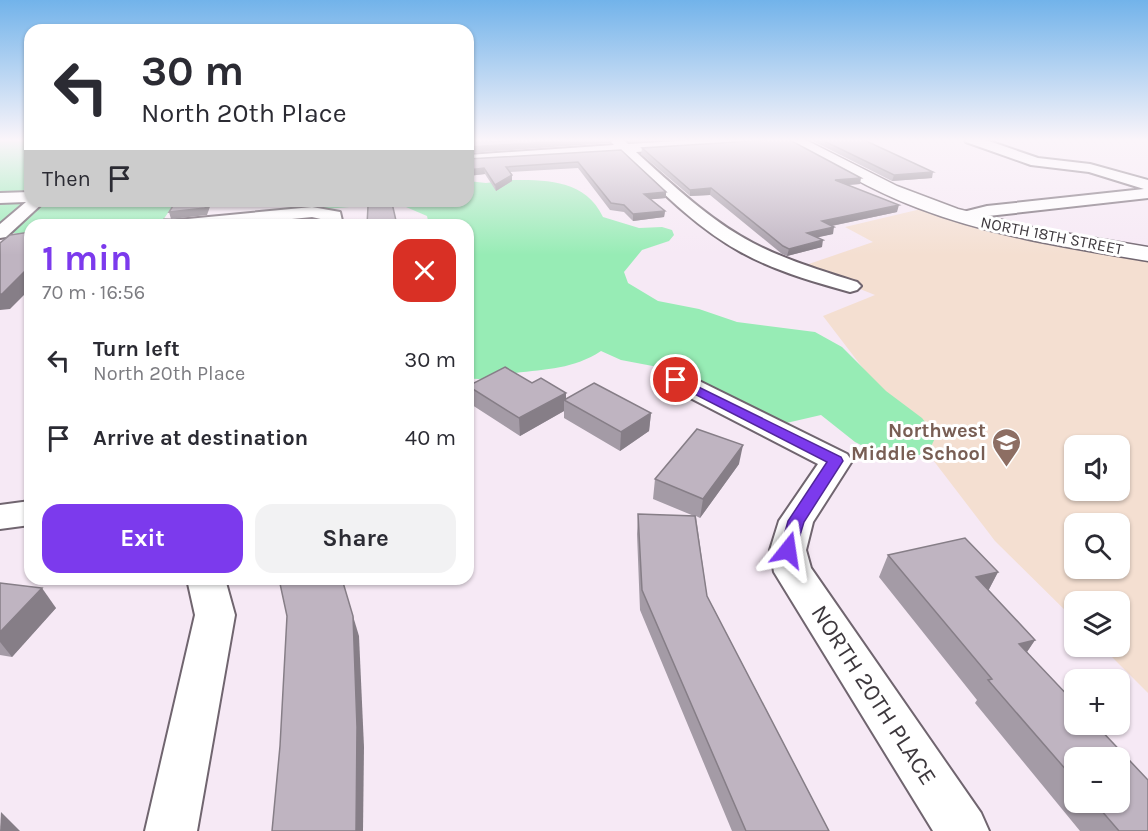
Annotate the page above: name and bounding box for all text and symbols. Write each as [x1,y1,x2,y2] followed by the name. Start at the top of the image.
[141,46,244,96] text: 30 m
[42,48,120,126] icon: left
[141,97,347,129] text: North 20th Place
[103,162,136,195] icon: arrive
[42,166,91,192] text: Then
[979,212,1125,259] street label: NORTH 18TH STREET
[42,237,132,279] text: 1 min
[393,239,456,302] button: close
[42,281,145,304] text: 70 m · 16:56
[93,336,180,362] text: Turn left
[42,344,75,377] icon: left
[404,347,456,373] text: 30 m
[650,354,701,405] pin
[93,362,245,385] text: North 20th Place
[659,363,692,396] icon: arrive
[851,419,986,465] place label: Northwest Middle School
[42,422,75,455] icon: arrive
[93,425,308,451] text: Arrive at destination
[405,425,456,451] text: 40 m
[991,426,1023,468] school or university icon: Northwest Middle School
[1064,435,1130,813] map controls
[1064,435,1130,501] button: sound
[42,504,243,573] button: Exit
[255,504,456,573] button: Share
[1064,513,1130,579] button: search
[756,518,820,582] position arrow
[1064,591,1130,657] button: layers
[805,600,943,790] street label: NORTH 20TH PLACE
[1064,669,1130,735] button: +
[1064,747,1130,813] button: −

